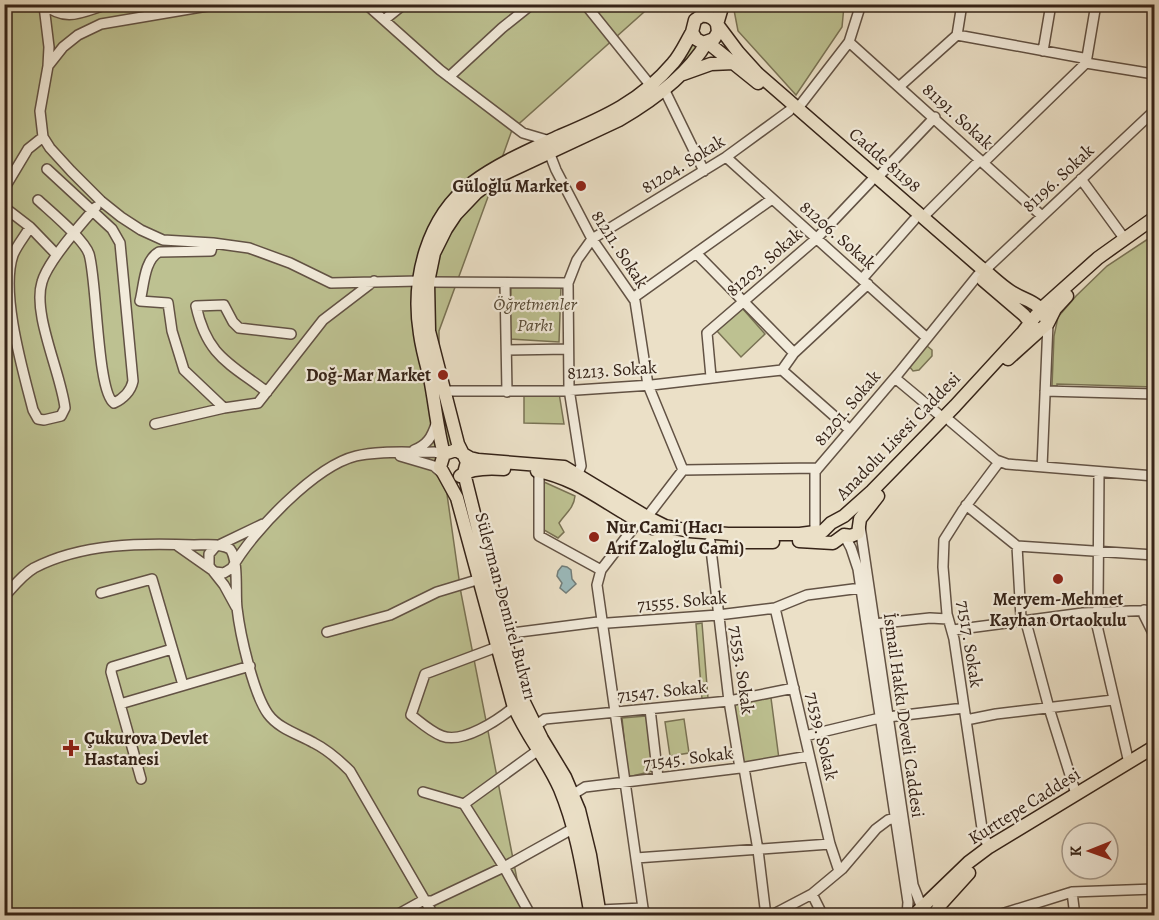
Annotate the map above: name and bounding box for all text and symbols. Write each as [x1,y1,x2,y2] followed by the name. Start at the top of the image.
[917,78,999,154] street label: 81191. Sokak
[844,122,926,198] street label: Cadde 81198
[637,129,729,199] street label: 81204. Sokak
[1017,138,1099,218] street label: 81196. Sokak
[453,174,569,198] place label: Güloğlu Market
[574,179,588,193] marker: Güloğlu Market
[795,195,881,275] street label: 81206. Sokak
[586,205,654,293] street label: 81211. Sokak
[721,222,807,302] street label: 81203. Sokak
[493,292,577,337] park label: Öğretmenler Parkı
[566,355,658,385] street label: 81213. Sokak
[306,363,431,387] place label: Doğ-Mar Market
[808,365,886,451] street label: 81201. Sokak
[830,367,965,506] street label: Anadolu Lisesi Caddesi
[436,368,450,382] marker: Doğ-Mar Market
[469,510,543,702] street label: Süleyman Demirel Bulvarı
[605,515,744,560] place label: Nur Cami (Hacı Arif Zaloğlu Cami)
[587,530,601,544] marker: Nur Cami (Hacı Arif Zaloğlu Cami)
[1051,572,1065,586] marker: Meryem-Mehmet Kayhan Ortaokulu
[636,585,728,617] street label: 71555. Sokak
[989,587,1127,632] place label: Meryem-Mehmet Kayhan Ortaokulu
[951,599,989,689] street label: 71517. Sokak
[878,611,930,819] street label: İsmail Hakkı Develi Caddesi
[724,624,760,716] street label: 71553. Sokak
[616,674,708,708] street label: 71547. Sokak
[800,689,844,783] street label: 71539. Sokak
[84,726,208,771] place label: Çukurova Devlet Hastanesi
[62,739,80,757] marker: Çukurova Devlet Hastanesi
[642,741,734,775] street label: 71545. Sokak
[963,762,1085,850] street label: Kurttepe Caddesi
[1060,821,1120,881] north arrow
[1065,845,1087,857] text: K

